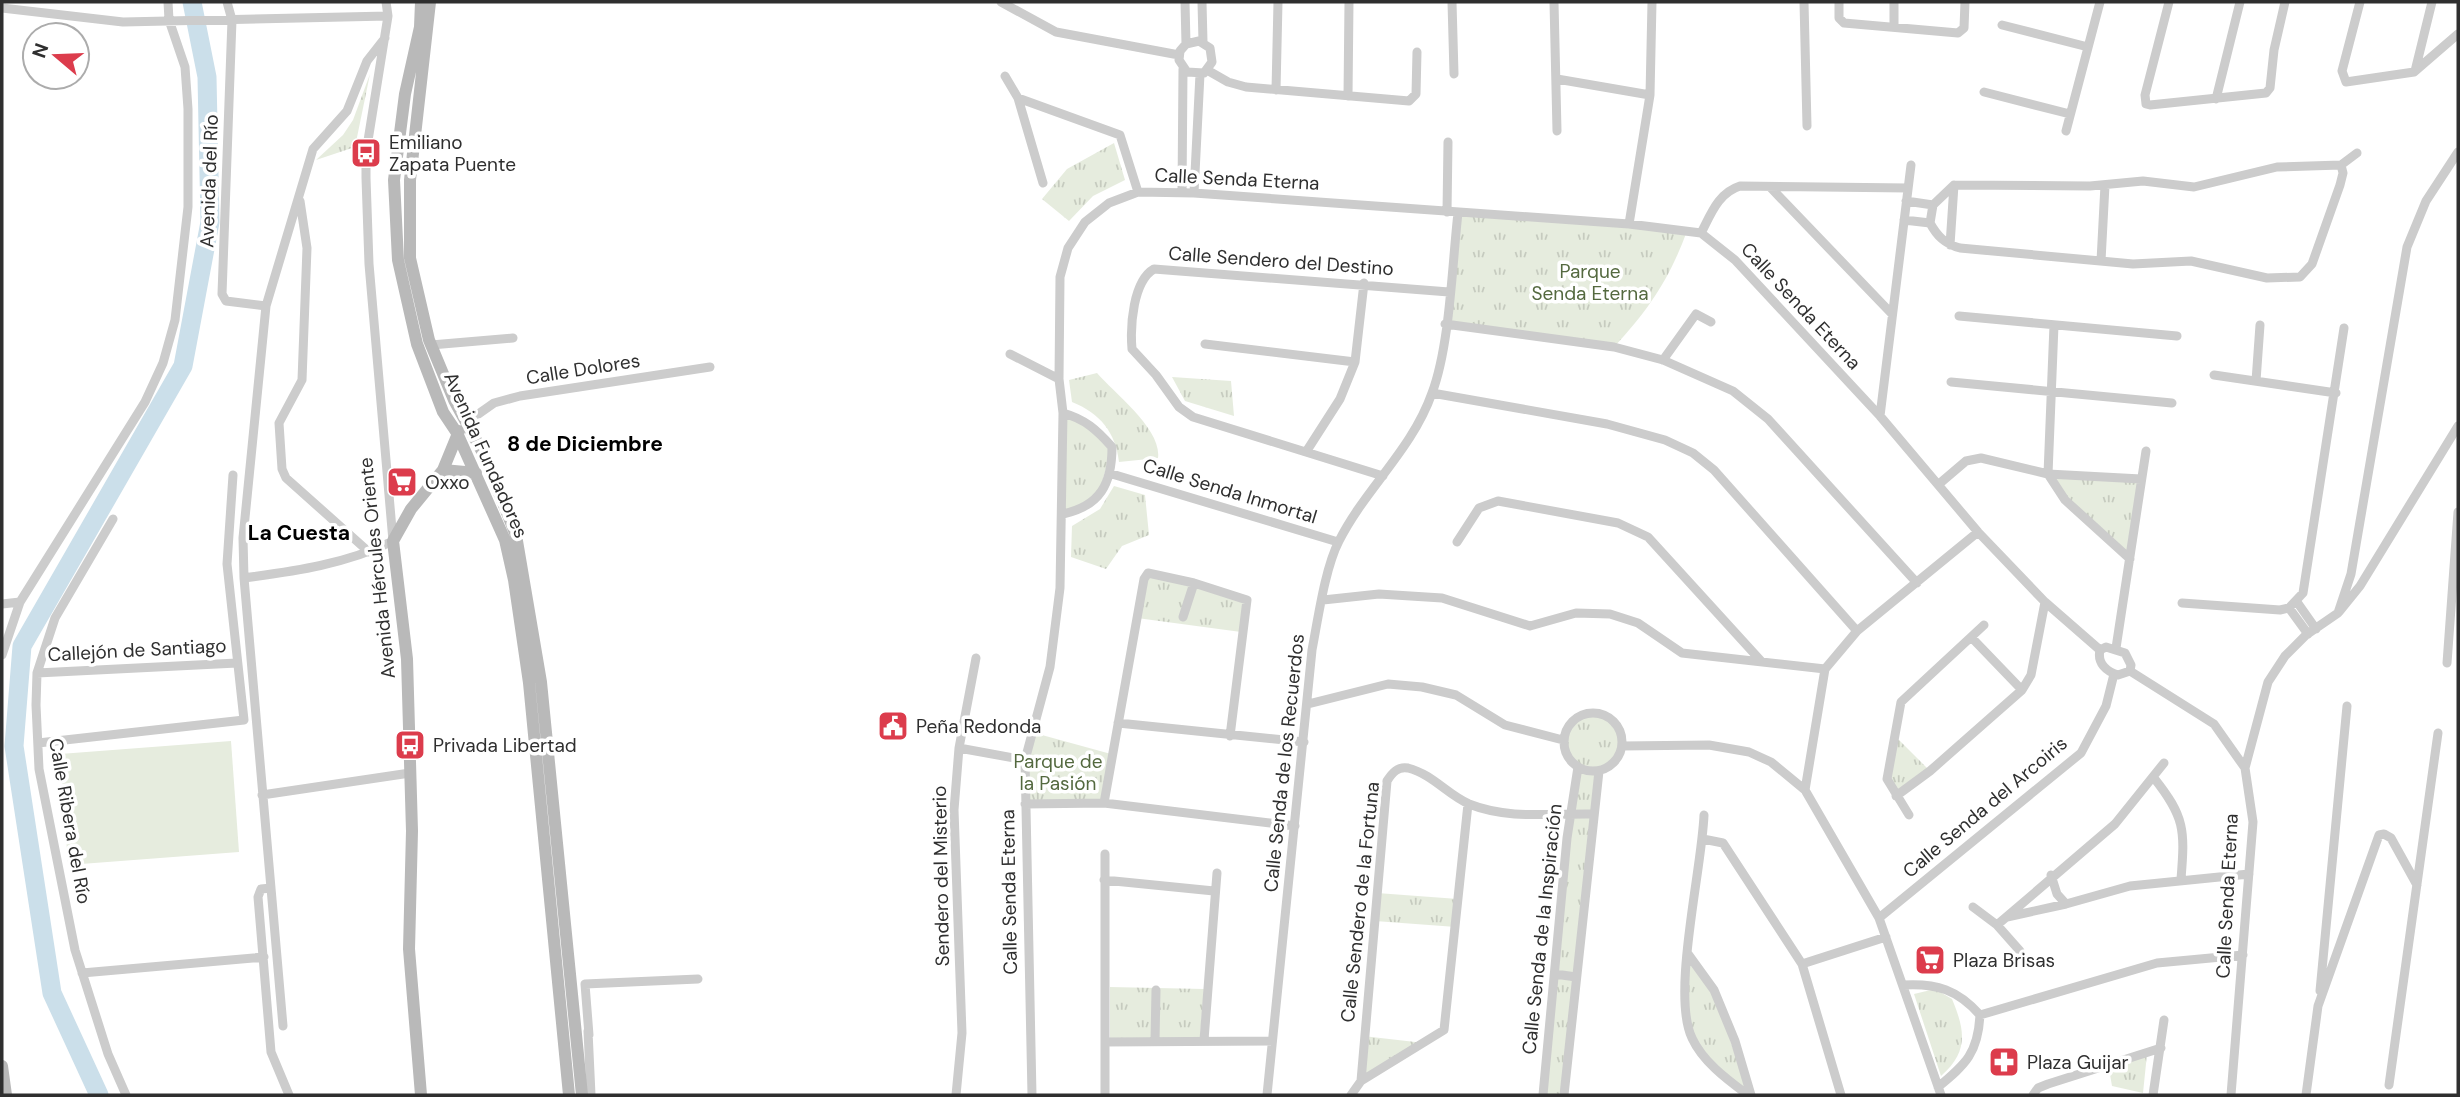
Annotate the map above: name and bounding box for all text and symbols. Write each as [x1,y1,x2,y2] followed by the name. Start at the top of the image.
[21,21,91,91] north arrow
[26,40,54,61] text: N
[194,114,224,248] street label: Avenida del Río
[389,130,516,177] place label: Emiliano Zapata Puente
[349,136,383,170] bus stop icon: Emiliano Zapata Puente
[1154,162,1320,196] street label: Calle Senda Eterna
[1735,237,1867,375] street label: Calle Senda Eterna
[1167,241,1395,281] street label: Calle Sendero del Destino
[1531,259,1649,306] park label: Parque Senda Eterna
[524,348,642,390] street label: Calle Dolores
[438,368,534,542] street label: Avenida Fundadores
[507,430,663,458] district label: 8 de Diciembre
[1140,453,1320,529] street label: Calle Senda Inmortal
[353,456,401,680] street label: Avenida Hércules Oriente
[385,465,419,499] supermarket icon: Oxxo
[425,470,469,495] place label: Oxxo
[248,519,350,547] district label: La Cuesta
[47,633,227,667] street label: Callejón de Santiago
[1258,633,1310,893] street label: Calle Senda de los Recuerdos
[876,709,910,743] public building icon: Peña Redonda
[916,714,1041,739] place label: Peña Redonda
[393,728,427,762] bus stop icon: Privada Libertad
[1898,731,2072,883] street label: Calle Senda del Arcoiris
[433,733,577,758] place label: Privada Libertad
[43,736,97,906] street label: Calle Ribera del Río
[1014,749,1102,796] park label: Parque de la Pasión
[1335,780,1385,1024] street label: Calle Sendero de la Fortuna
[927,785,955,967] street label: Sendero del Misterio
[1516,802,1568,1056] street label: Calle Senda de la Inspiración
[995,809,1023,975] street label: Calle Senda Eterna
[2210,813,2244,979] street label: Calle Senda Eterna
[1913,943,1947,977] supermarket icon: Plaza Brisas
[1953,948,2055,973] place label: Plaza Brisas
[1987,1045,2021,1079] pharmacy icon: Plaza Guijar
[2027,1050,2129,1075] place label: Plaza Guijar

